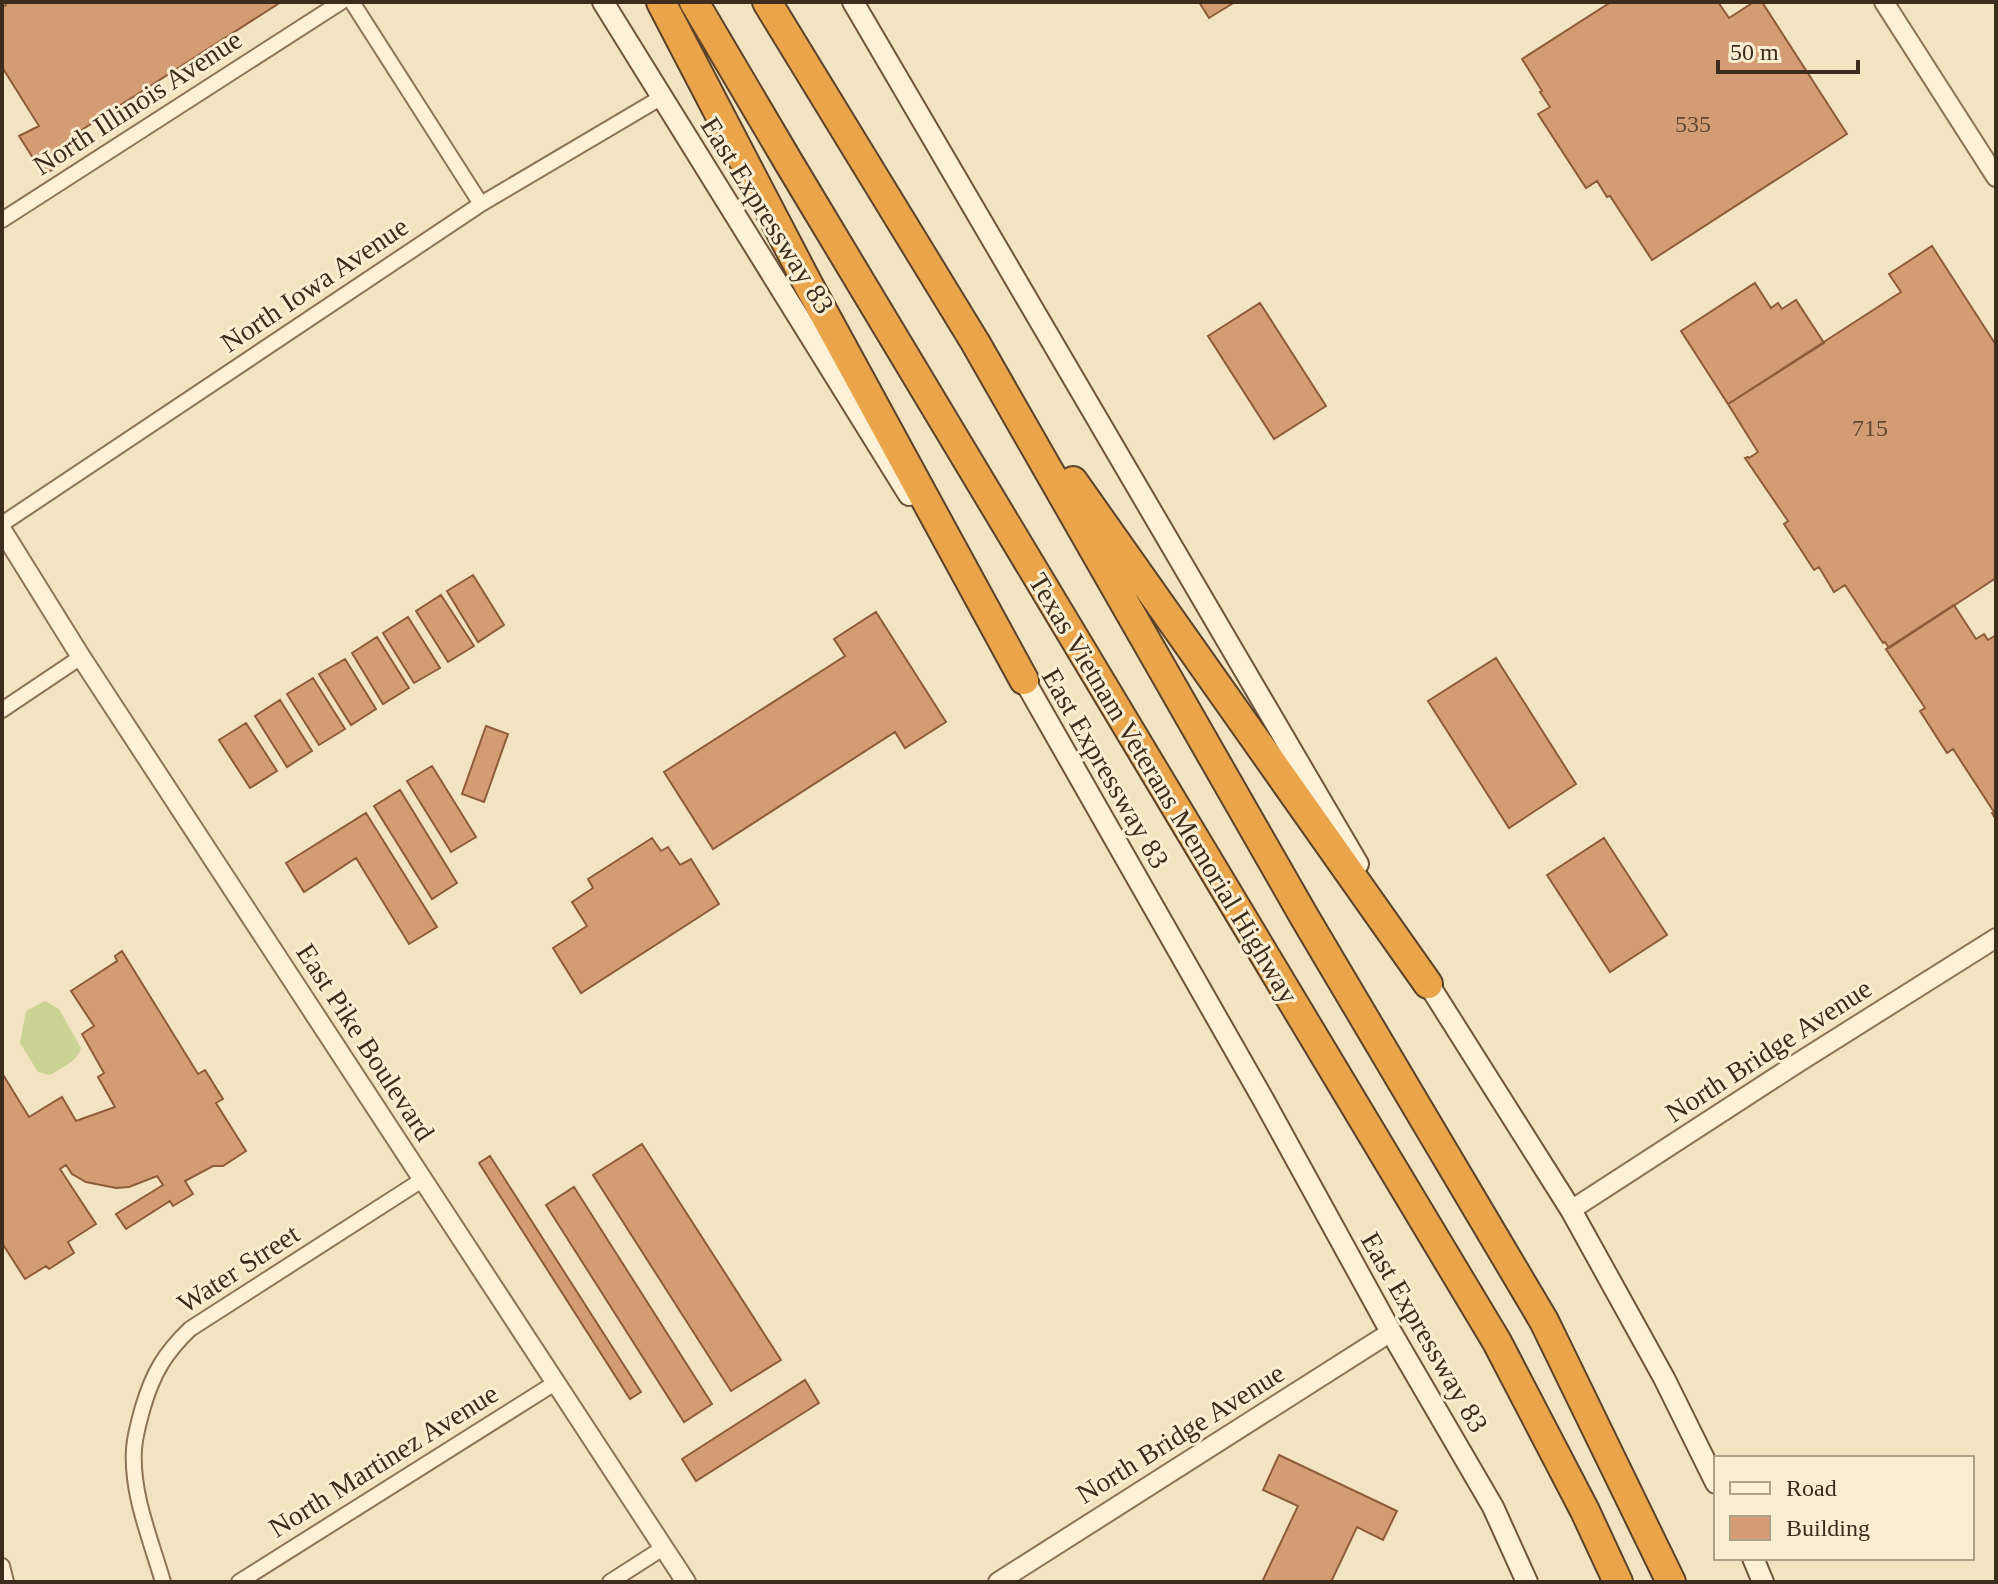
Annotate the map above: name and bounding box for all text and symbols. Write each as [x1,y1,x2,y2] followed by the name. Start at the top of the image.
[27,23,247,181] street label: North Illinois Avenue
[1718,24,1858,74] scale bar
[1730,39,1779,65] text: 50 m
[695,111,840,319] street label: East Expressway 83
[1675,111,1711,137] house number: 535
[215,210,414,358] street label: North Iowa Avenue
[1852,415,1888,441] house number: 715
[1023,568,1305,1009] street label: Texas Vietnam Veterans Memorial Highway
[1036,663,1175,874] street label: East Expressway 83
[290,938,441,1147] street label: East Pike Boulevard
[1660,972,1877,1128] street label: North Bridge Avenue
[172,1218,305,1319] street label: Water Street
[1355,1227,1494,1438] street label: East Expressway 83
[1071,1357,1290,1510] street label: North Bridge Avenue
[263,1377,503,1543] street label: North Martinez Avenue
[1714,1456,1974,1560] legend
[1786,1475,1837,1501] text: Road
[1786,1515,1870,1541] text: Building

